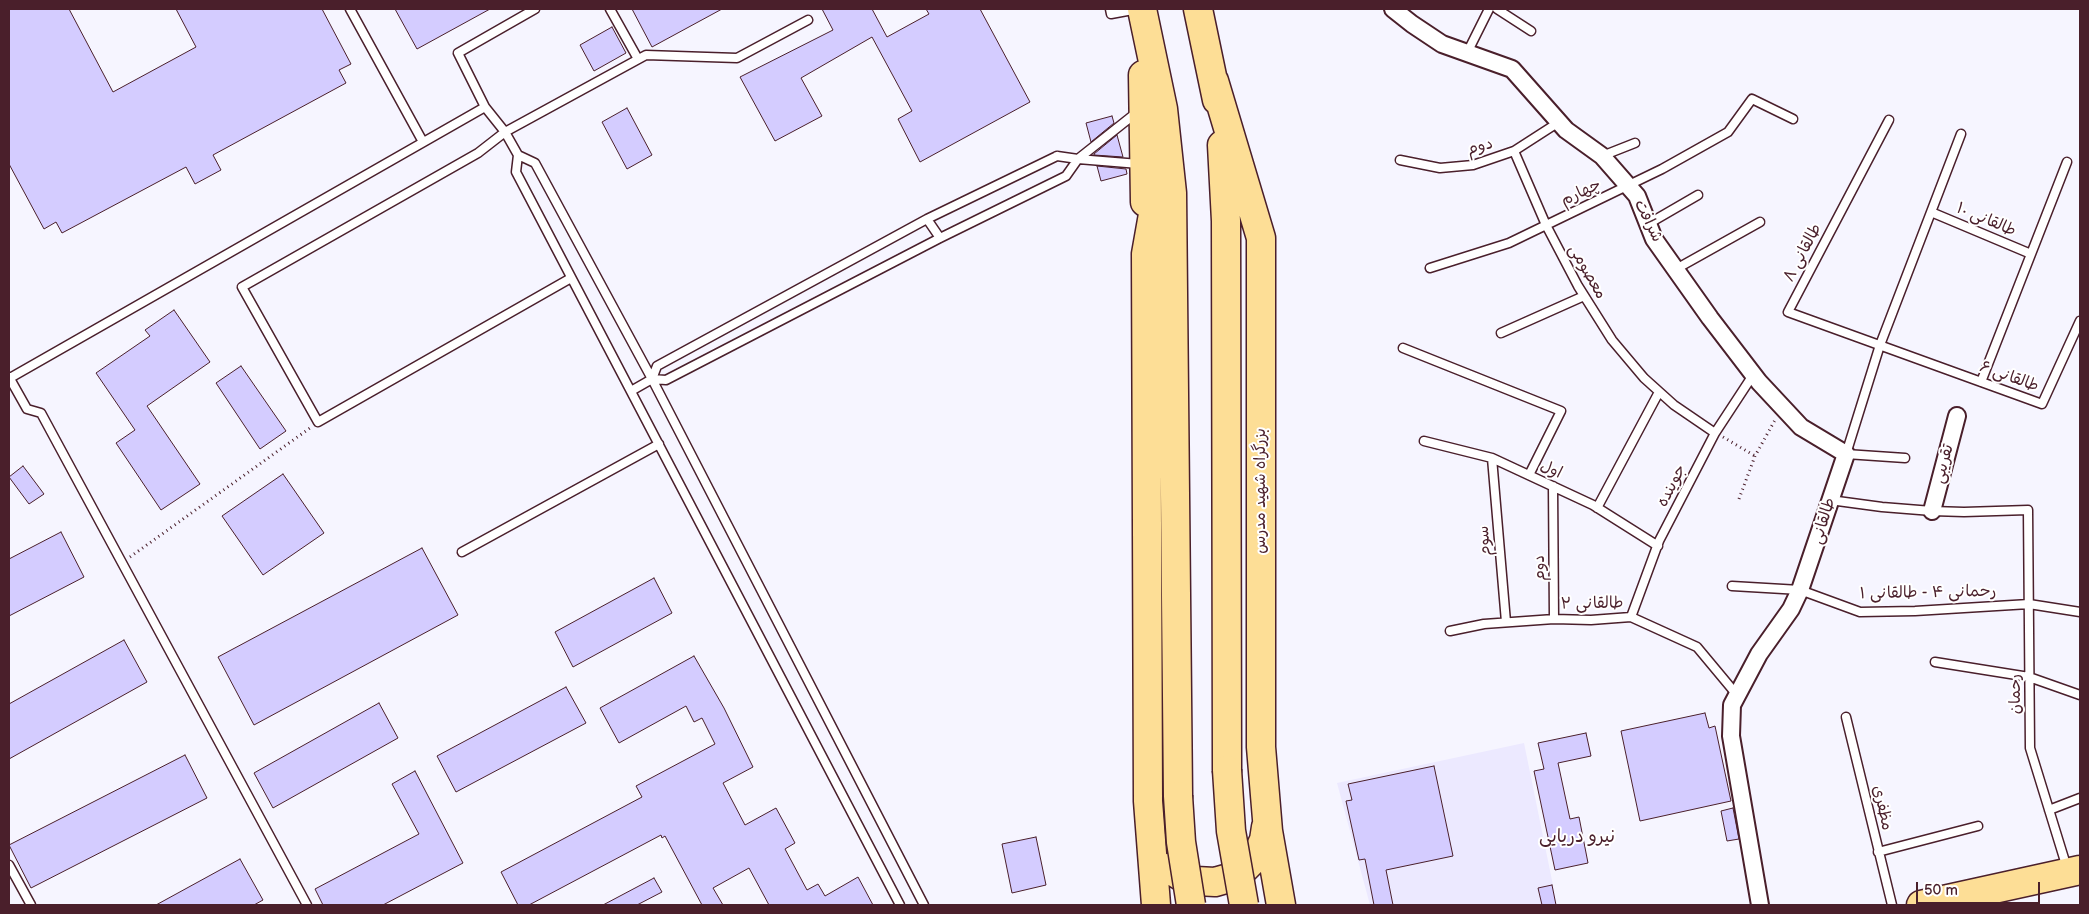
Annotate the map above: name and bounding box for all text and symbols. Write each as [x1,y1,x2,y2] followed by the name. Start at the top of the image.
[1465,134,1495,160] street label: دوم
[1558,175,1604,211] street label: چهارم
[1630,197,1666,245] street label: شرافت
[1953,199,2019,241] street label: طالقانی ۱۰
[1780,221,1826,285] street label: طالقانی ۸
[1564,241,1610,303] street label: معصومی
[1977,357,2041,397] street label: طالقانی ۶
[1251,428,1271,554] street label: بزرگراه شهید مدرس
[1930,442,1958,486] street label: تقریبی
[1537,457,1565,483] street label: اول
[1653,462,1691,510] street label: جوینده
[1808,495,1840,547] street label: طالقانی
[1474,525,1496,557] street label: سوم
[1530,555,1550,581] street label: دوم
[1860,582,1996,604] street label: رحمانی ۴ - طالقانی ۱
[1561,594,1623,614] street label: طالقانی ۲
[2006,674,2026,714] street label: رحمان
[1868,784,1896,832] street label: مظفری
[1539,826,1615,848] district label: نیرو دریایی
[1919,872,2043,904] scale bar
[1924,881,1958,900] text: 50 m

